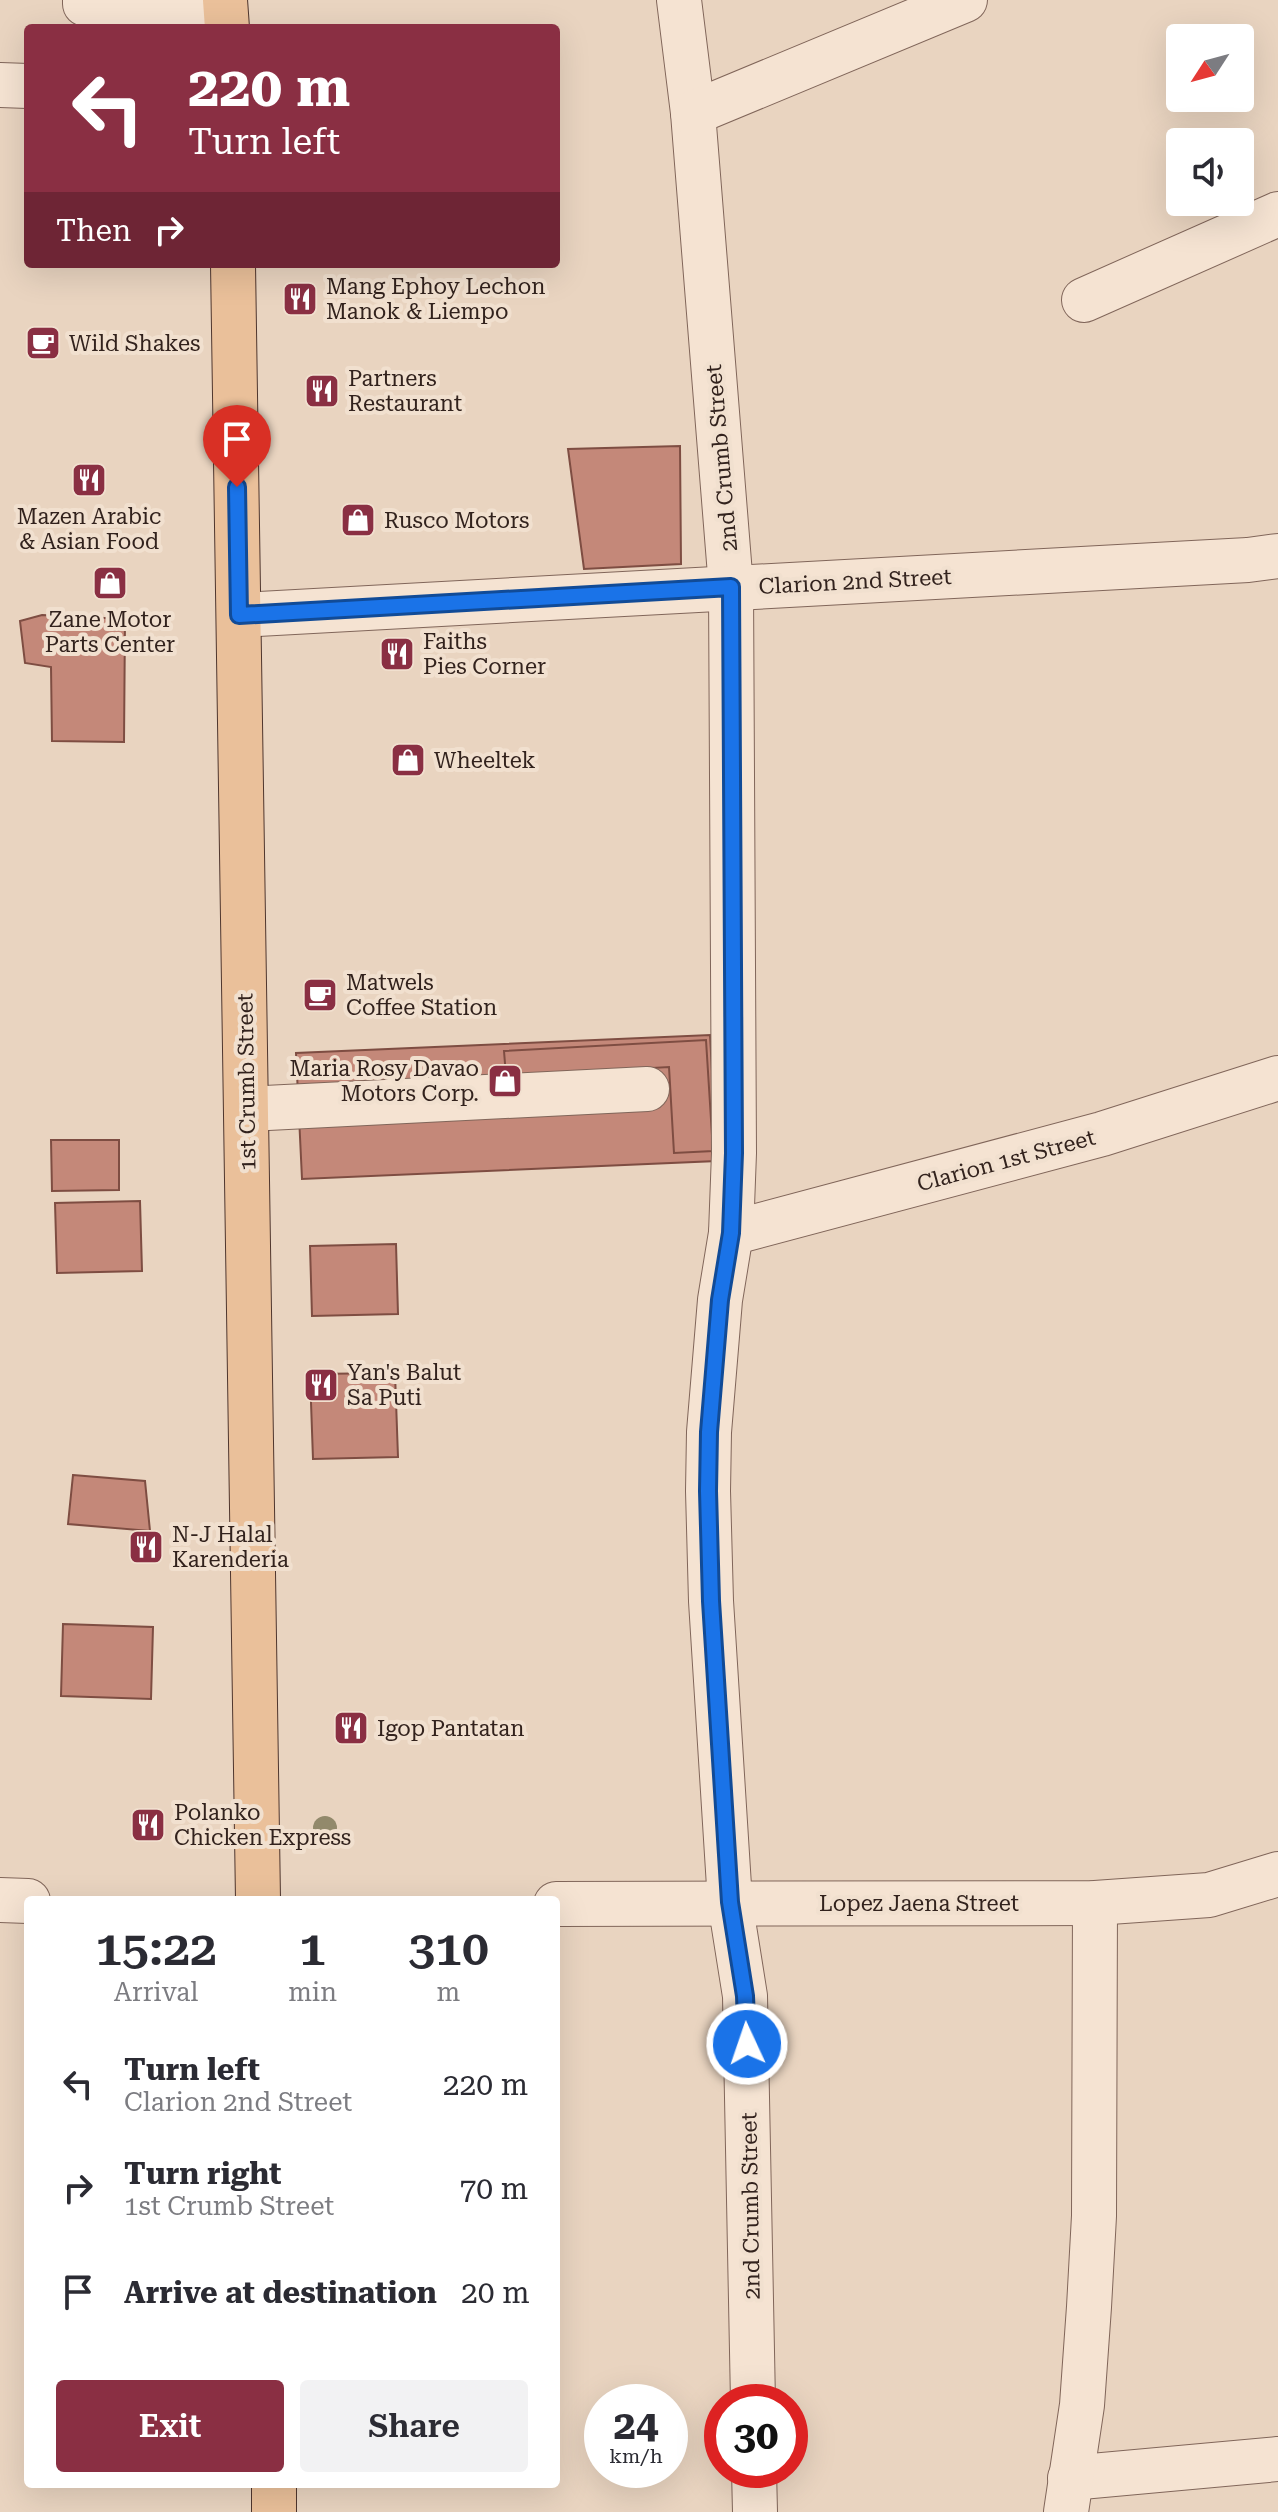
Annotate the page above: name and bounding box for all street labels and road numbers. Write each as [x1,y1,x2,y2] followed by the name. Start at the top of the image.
[701,364,742,552] street label: 2nd Crumb Street
[758,564,952,599] street label: Clarion 2nd Street
[232,993,261,1171] street label: 1st Crumb Street
[914,1125,1098,1196] street label: Clarion 1st Street
[819,1891,1019,1916] street label: Lopez Jaena Street
[736,2112,765,2300] street label: 2nd Crumb Street

